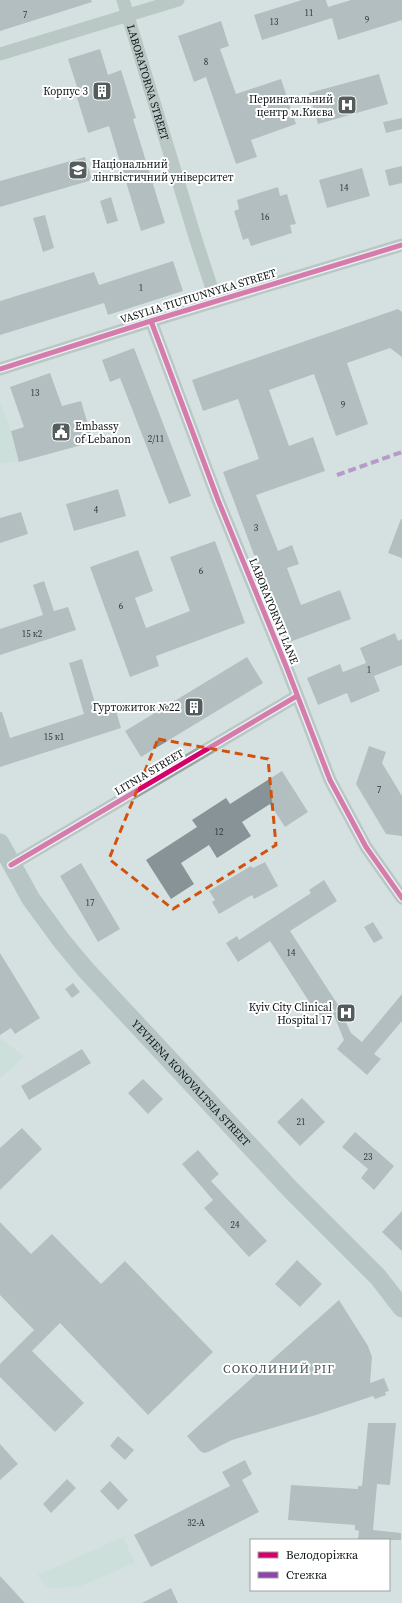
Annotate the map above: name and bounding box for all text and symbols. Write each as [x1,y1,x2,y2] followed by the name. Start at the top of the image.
[304,7,314,19] house number: 11
[23,9,28,21] house number: 7
[365,14,370,26] house number: 9
[269,16,279,28] house number: 13
[123,23,172,142] street label: LABORATORNA STREET
[204,56,209,68] house number: 8
[91,80,113,102] building icon: Корпус 3
[43,84,88,99] place label: Корпус 3
[249,92,333,120] place label: Перинатальний центр м.Києва
[336,94,358,116] hospital icon: Перинатальний центр м.Києва
[92,157,234,185] place label: Національний лінгвістичний університет
[67,159,89,181] school or university icon: Національний лінгвістичний університет
[339,182,349,194] house number: 14
[260,211,270,223] house number: 16
[118,265,278,327] street label: VASYLIA TIUTIUNNYKA STREET
[139,282,143,294] house number: 1
[30,387,40,399] house number: 13
[341,399,346,411] house number: 9
[75,419,131,447] place label: Embassy of Lebanon
[50,421,72,443] public building icon: Embassy of Lebanon
[148,433,164,445] house number: 2/11
[94,504,99,516] house number: 4
[254,522,259,534] house number: 3
[245,556,302,667] street label: LABORATORNYI LANE
[199,565,204,577] house number: 6
[119,600,124,612] house number: 6
[22,628,43,640] house number: 15 к2
[367,664,371,676] house number: 1
[183,696,205,718] building icon: Гуртожиток №22
[93,700,180,715] place label: Гуртожиток №22
[44,731,64,743] house number: 15 к1
[112,746,187,799] street label: LITNIA STREET
[377,784,382,796] house number: 7
[214,826,224,838] house number: 12
[85,897,95,909] house number: 17
[286,947,296,959] house number: 14
[249,1000,332,1028] place label: Kyiv City Clinical Hospital 17
[335,1002,357,1024] hospital icon: Kyiv City Clinical Hospital 17
[128,1017,254,1150] street label: YEVHENA KONOVALTSIA STREET
[296,1116,306,1128] house number: 21
[363,1151,373,1163] house number: 23
[230,1219,240,1231] house number: 24
[223,1361,335,1377] district label: СОКОЛИНИЙ РІГ
[187,1517,205,1529] house number: 32-А
[250,1539,390,1591] legend
[286,1547,359,1563] text: Велодоріжка
[286,1567,328,1583] text: Стежка

